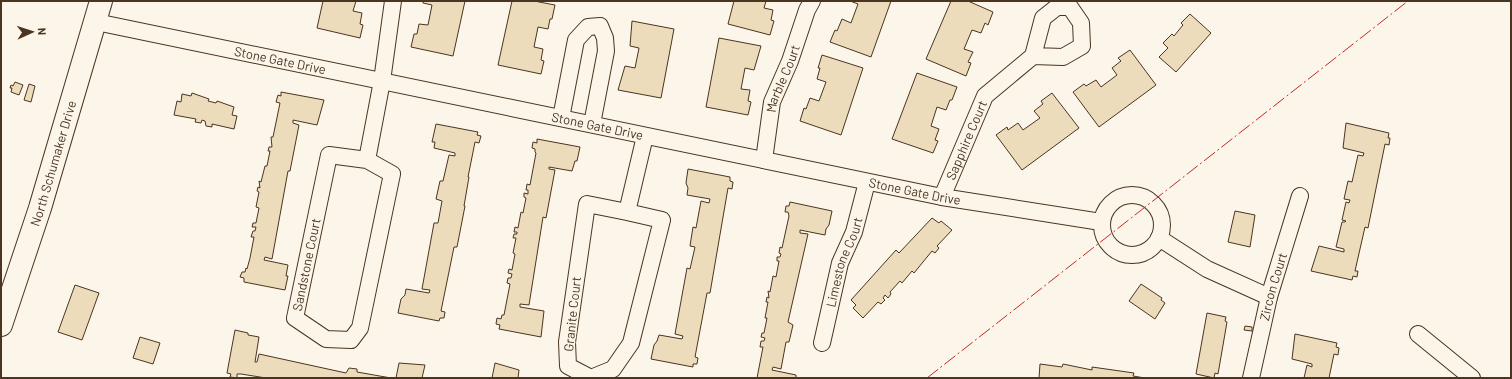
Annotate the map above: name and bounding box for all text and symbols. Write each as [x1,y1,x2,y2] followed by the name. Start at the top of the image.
[12,12,52,52] north arrow
[36,27,49,35] text: N
[233,43,327,77] street label: Stone Gate Drive
[763,43,803,114] street label: Marble Court
[27,98,79,228] street label: North Schumaker Drive
[942,98,990,182] street label: Sapphire Court
[550,108,645,143] street label: Stone Gate Drive
[867,174,962,208] street label: Stone Gate Drive
[822,215,866,309] street label: Limestone Court
[289,217,324,312] street label: Sandstone Court
[1256,251,1290,322] street label: Zircon Court
[560,276,584,352] street label: Granite Court

